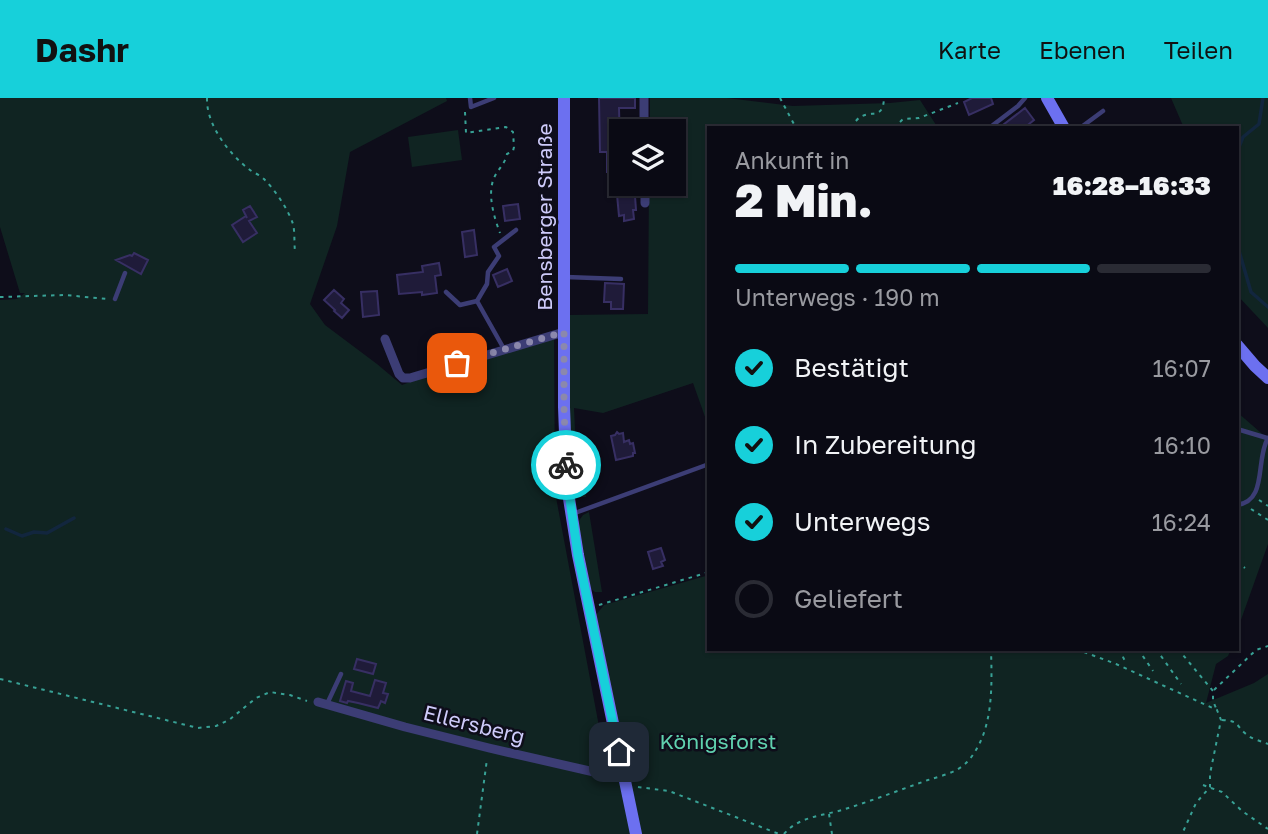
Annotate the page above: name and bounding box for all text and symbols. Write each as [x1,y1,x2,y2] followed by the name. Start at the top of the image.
[35,30,129,69] text: Dashr
[938,35,1001,64] text: Karte
[1039,35,1126,64] text: Ebenen
[1164,35,1233,64] text: Teilen
[609,119,686,196] map controls
[609,119,686,196] button: layers
[531,123,557,311] street label: Bensberger Straße
[735,146,850,174] text: Ankunft in
[1053,170,1211,201] text: 16:28–16:33
[735,172,873,227] text: 2 Min.
[735,283,940,311] text: Unterwegs · 190 m
[427,333,487,393] pin
[438,344,476,382] icon: bag
[735,349,773,387] icon: check
[794,352,909,383] text: Bestätigt
[1153,354,1211,382] text: 16:07
[735,426,773,464] icon: check
[794,429,977,460] text: In Zubereitung
[531,430,601,500] courier
[1154,431,1211,459] text: 16:10
[547,446,585,484] icon: bike
[735,503,773,541] icon: check
[794,506,931,537] text: Unterwegs
[1152,508,1211,536] text: 16:24
[794,583,903,614] text: Geliefert
[421,699,528,749] street label: Ellersberg
[589,722,649,782] pin
[659,728,777,754] park label: Königsforst
[600,733,638,771] icon: home

